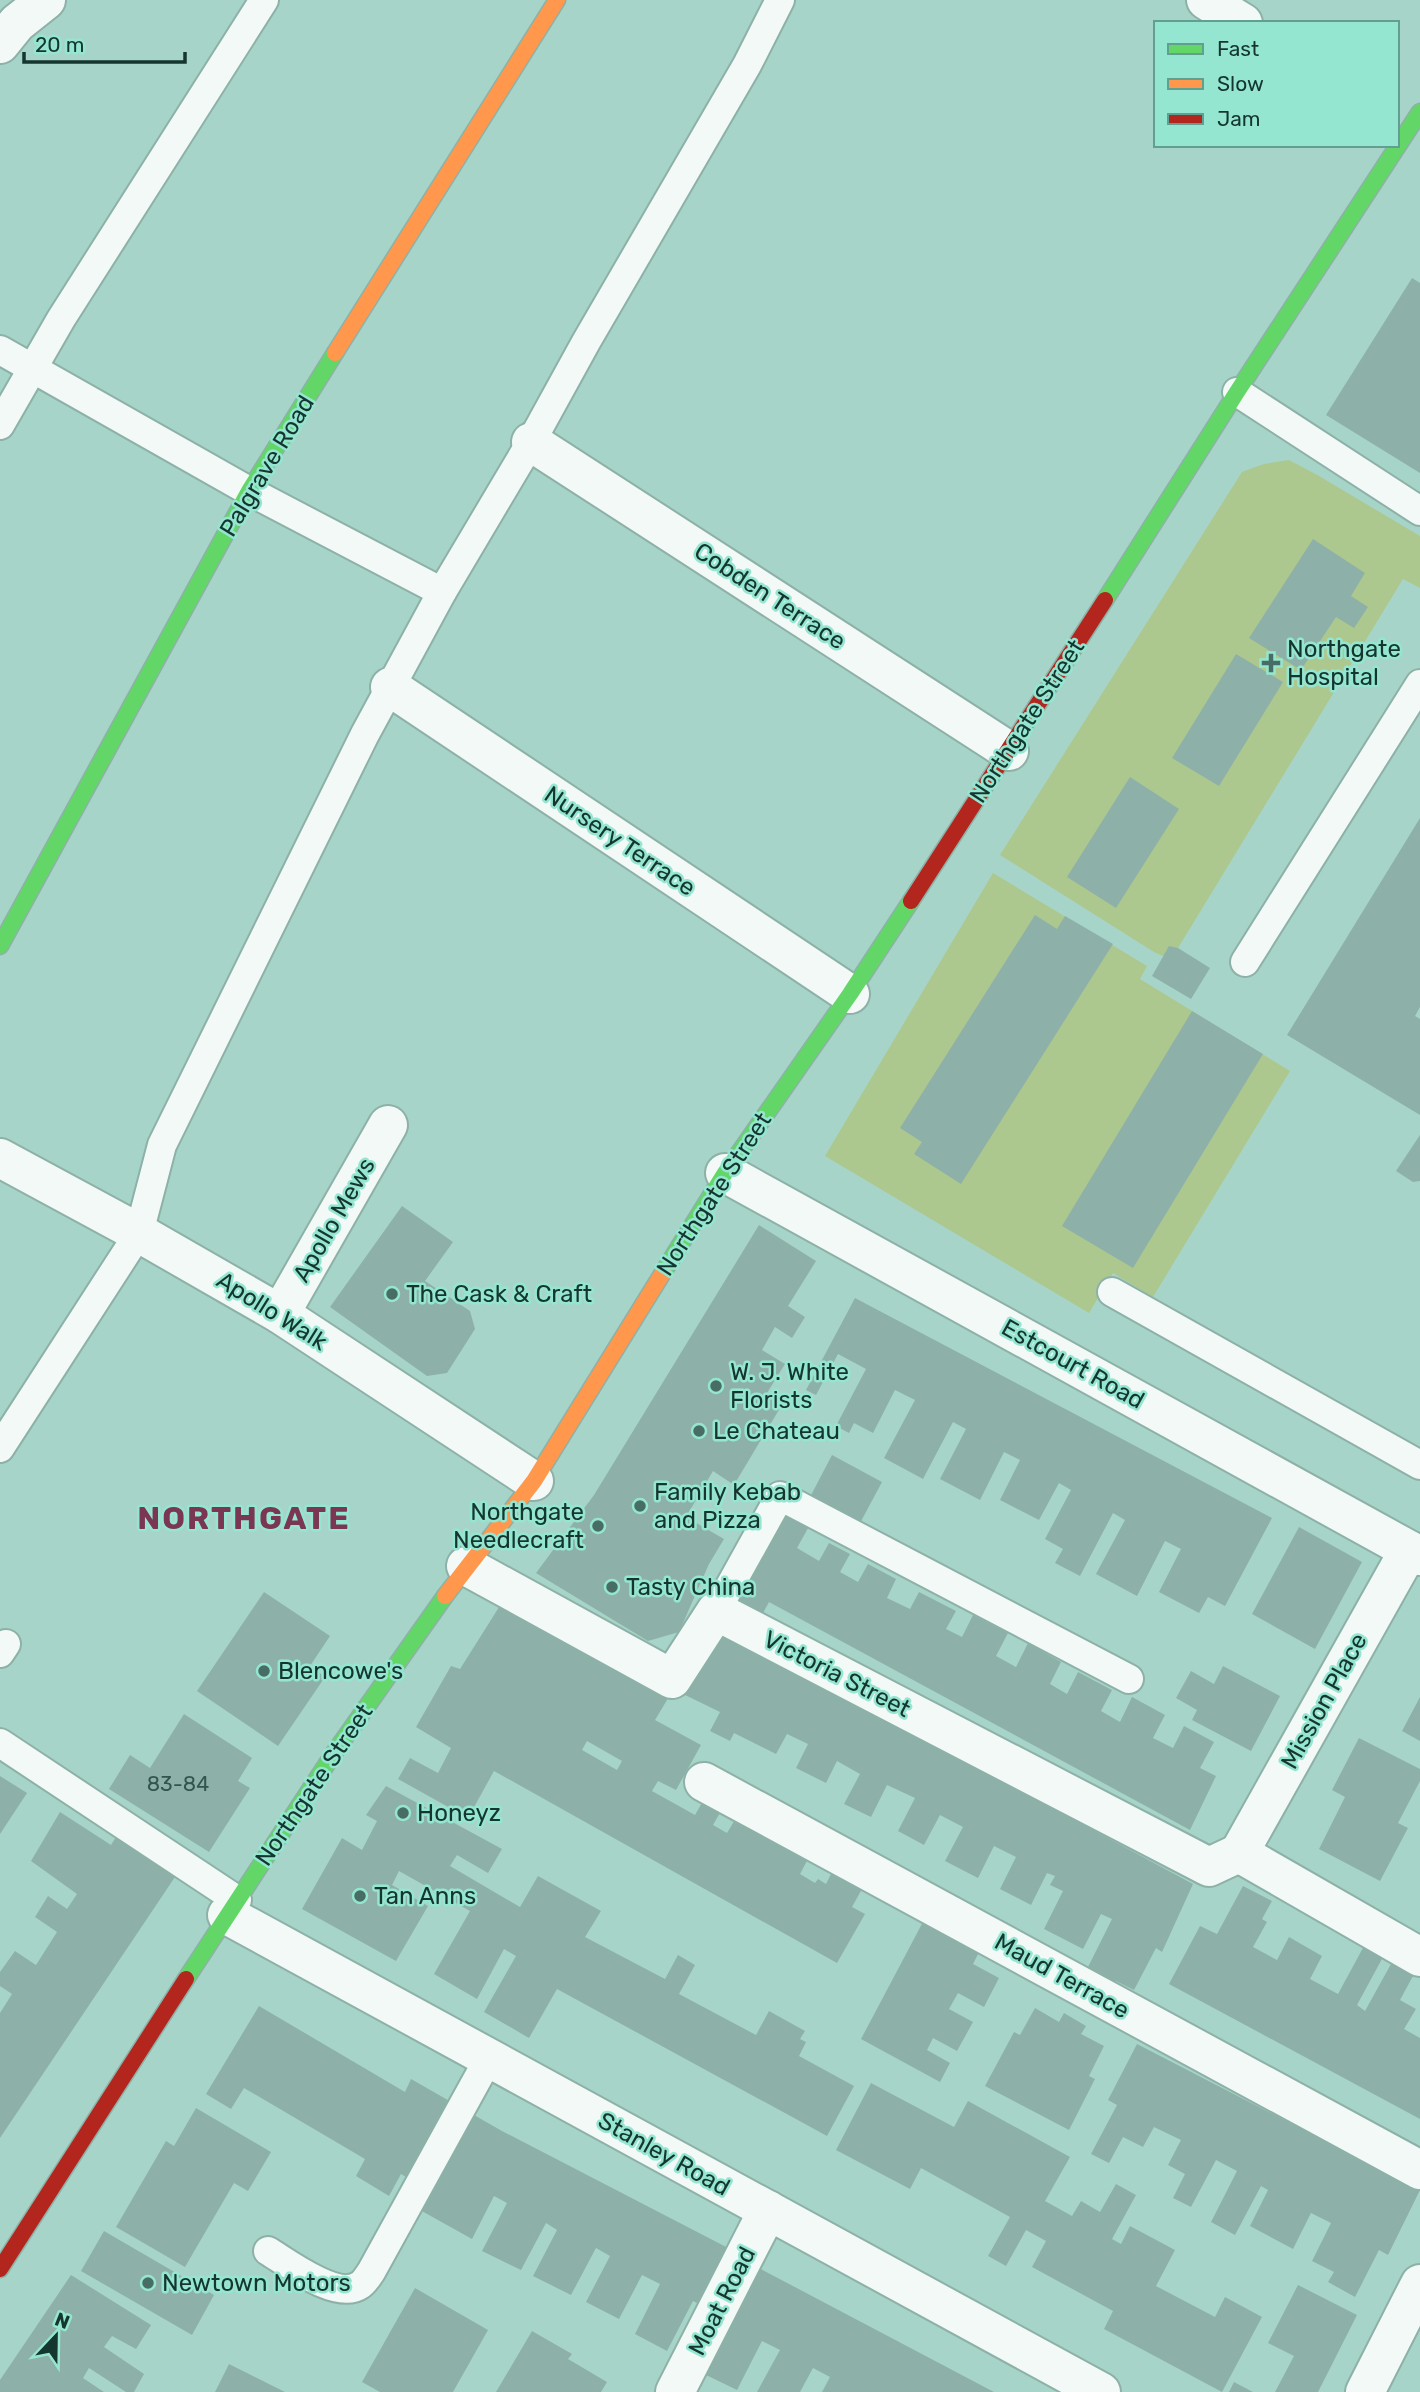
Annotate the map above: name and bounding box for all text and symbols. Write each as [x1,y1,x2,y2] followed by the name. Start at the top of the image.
[24,21,186,65] scale bar
[1154,21,1399,147] legend
[35,32,84,57] text: 20 m
[1217,36,1259,61] text: Fast
[1217,71,1264,96] text: Slow
[1217,106,1261,131] text: Jam
[214,390,320,542] street label: Palgrave Road
[689,537,851,655] street label: Cobden Terrace
[964,634,1090,808] street label: Northgate Street
[1287,635,1401,691] place label: Northgate Hospital
[1261,653,1281,673] marker: Northgate Hospital
[539,780,701,902] street label: Nursery Terrace
[651,1107,777,1281] street label: Northgate Street
[287,1153,381,1287] street label: Apollo Mews
[211,1266,333,1356] street label: Apollo Walk
[406,1280,592,1308] place label: The Cask & Craft
[384,1286,400,1302] marker: The Cask & Craft
[997,1313,1149,1415] street label: Estcourt Road
[730,1358,849,1414] place label: W. J. White Florists
[708,1378,724,1394] marker: W. J. White Florists
[713,1417,840,1445] place label: Le Chateau
[691,1423,707,1439] marker: Le Chateau
[654,1478,801,1534] place label: Family Kebab and Pizza
[453,1498,584,1554] place label: Northgate Needlecraft
[632,1498,648,1514] marker: Family Kebab and Pizza
[137,1499,351,1537] district label: NORTHGATE
[590,1518,606,1534] marker: Northgate Needlecraft
[626,1573,755,1601] place label: Tasty China
[604,1579,620,1595] marker: Tasty China
[759,1625,915,1723] street label: Victoria Street
[1275,1628,1373,1774] street label: Mission Place
[278,1657,403,1685] place label: Blencowe's
[256,1663,272,1679] marker: Blencowe's
[250,1699,378,1871] street label: Northgate Street
[147,1771,209,1796] house number: 83-84
[417,1799,501,1827] place label: Honeyz
[395,1805,411,1821] marker: Honeyz
[374,1882,476,1910] place label: Tan Anns
[352,1888,368,1904] marker: Tan Anns
[990,1928,1134,2024] street label: Maud Terrace
[593,2106,735,2202] street label: Stanley Road
[683,2242,761,2360] street label: Moat Road
[162,2269,351,2297] place label: Newtown Motors
[140,2275,156,2291] marker: Newtown Motors
[21,2301,91,2371] north arrow
[52,2307,73,2334] text: N

